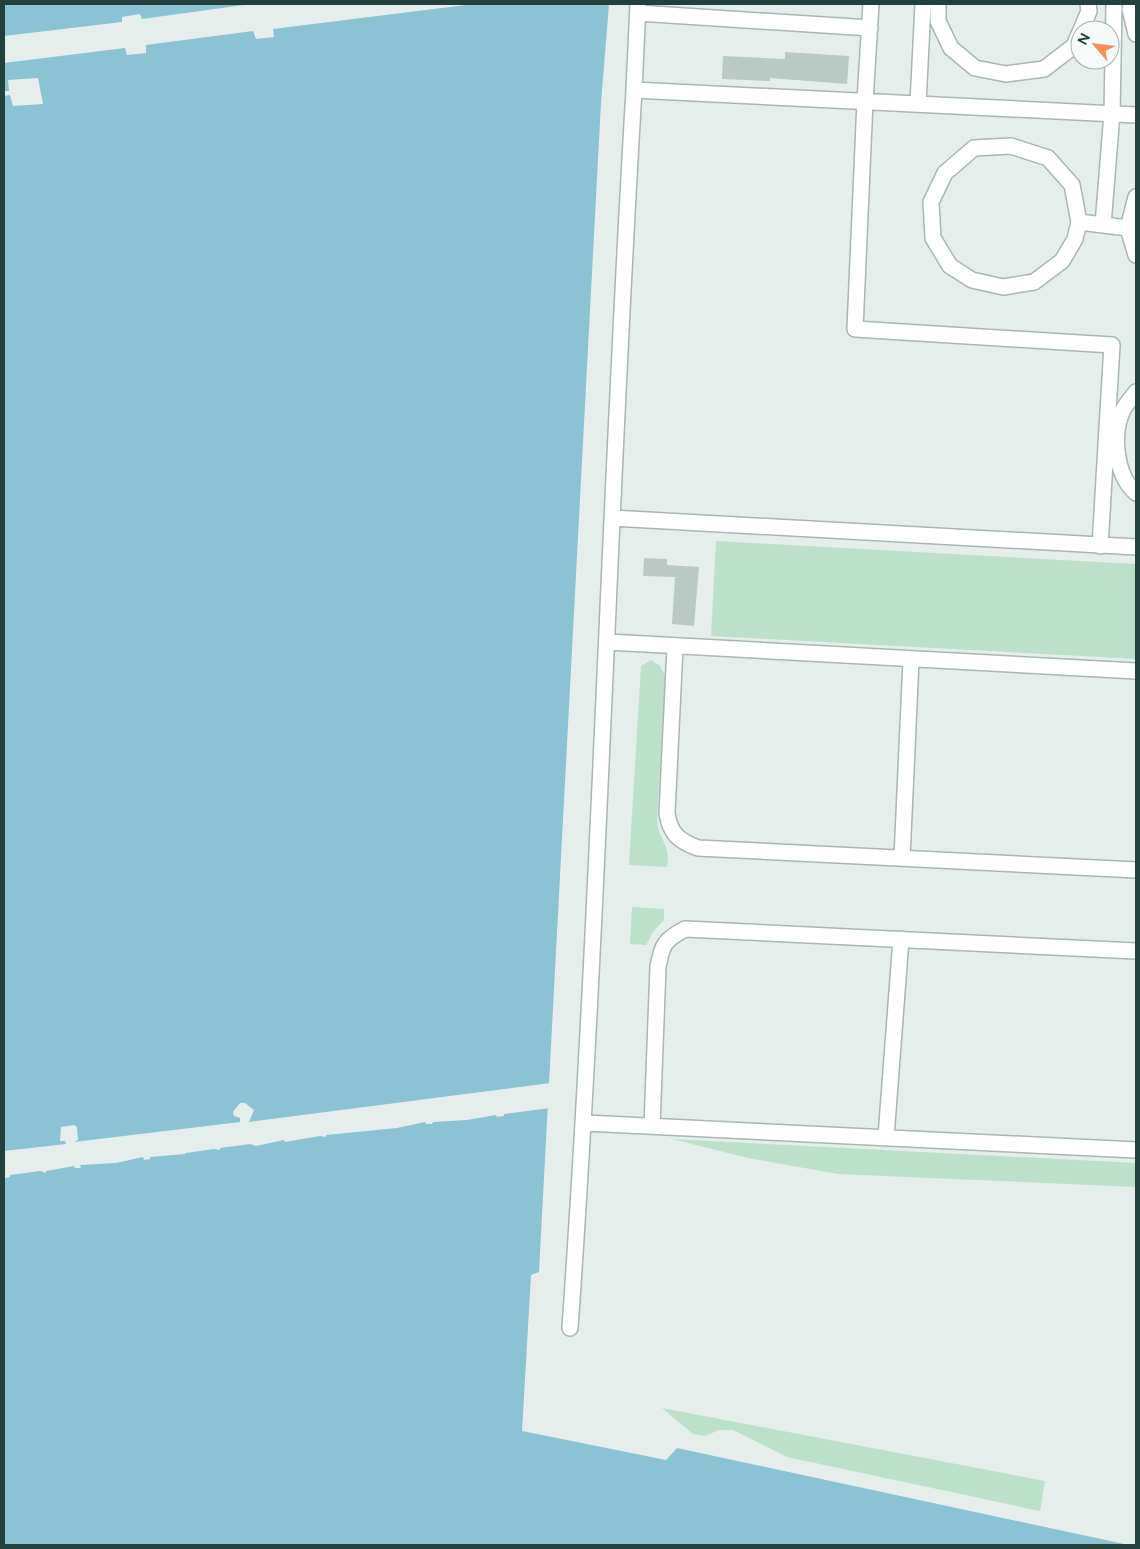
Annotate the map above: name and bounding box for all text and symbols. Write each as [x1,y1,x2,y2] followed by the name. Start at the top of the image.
[1070,20,1120,70] north arrow
[1074,30,1094,48] text: N

